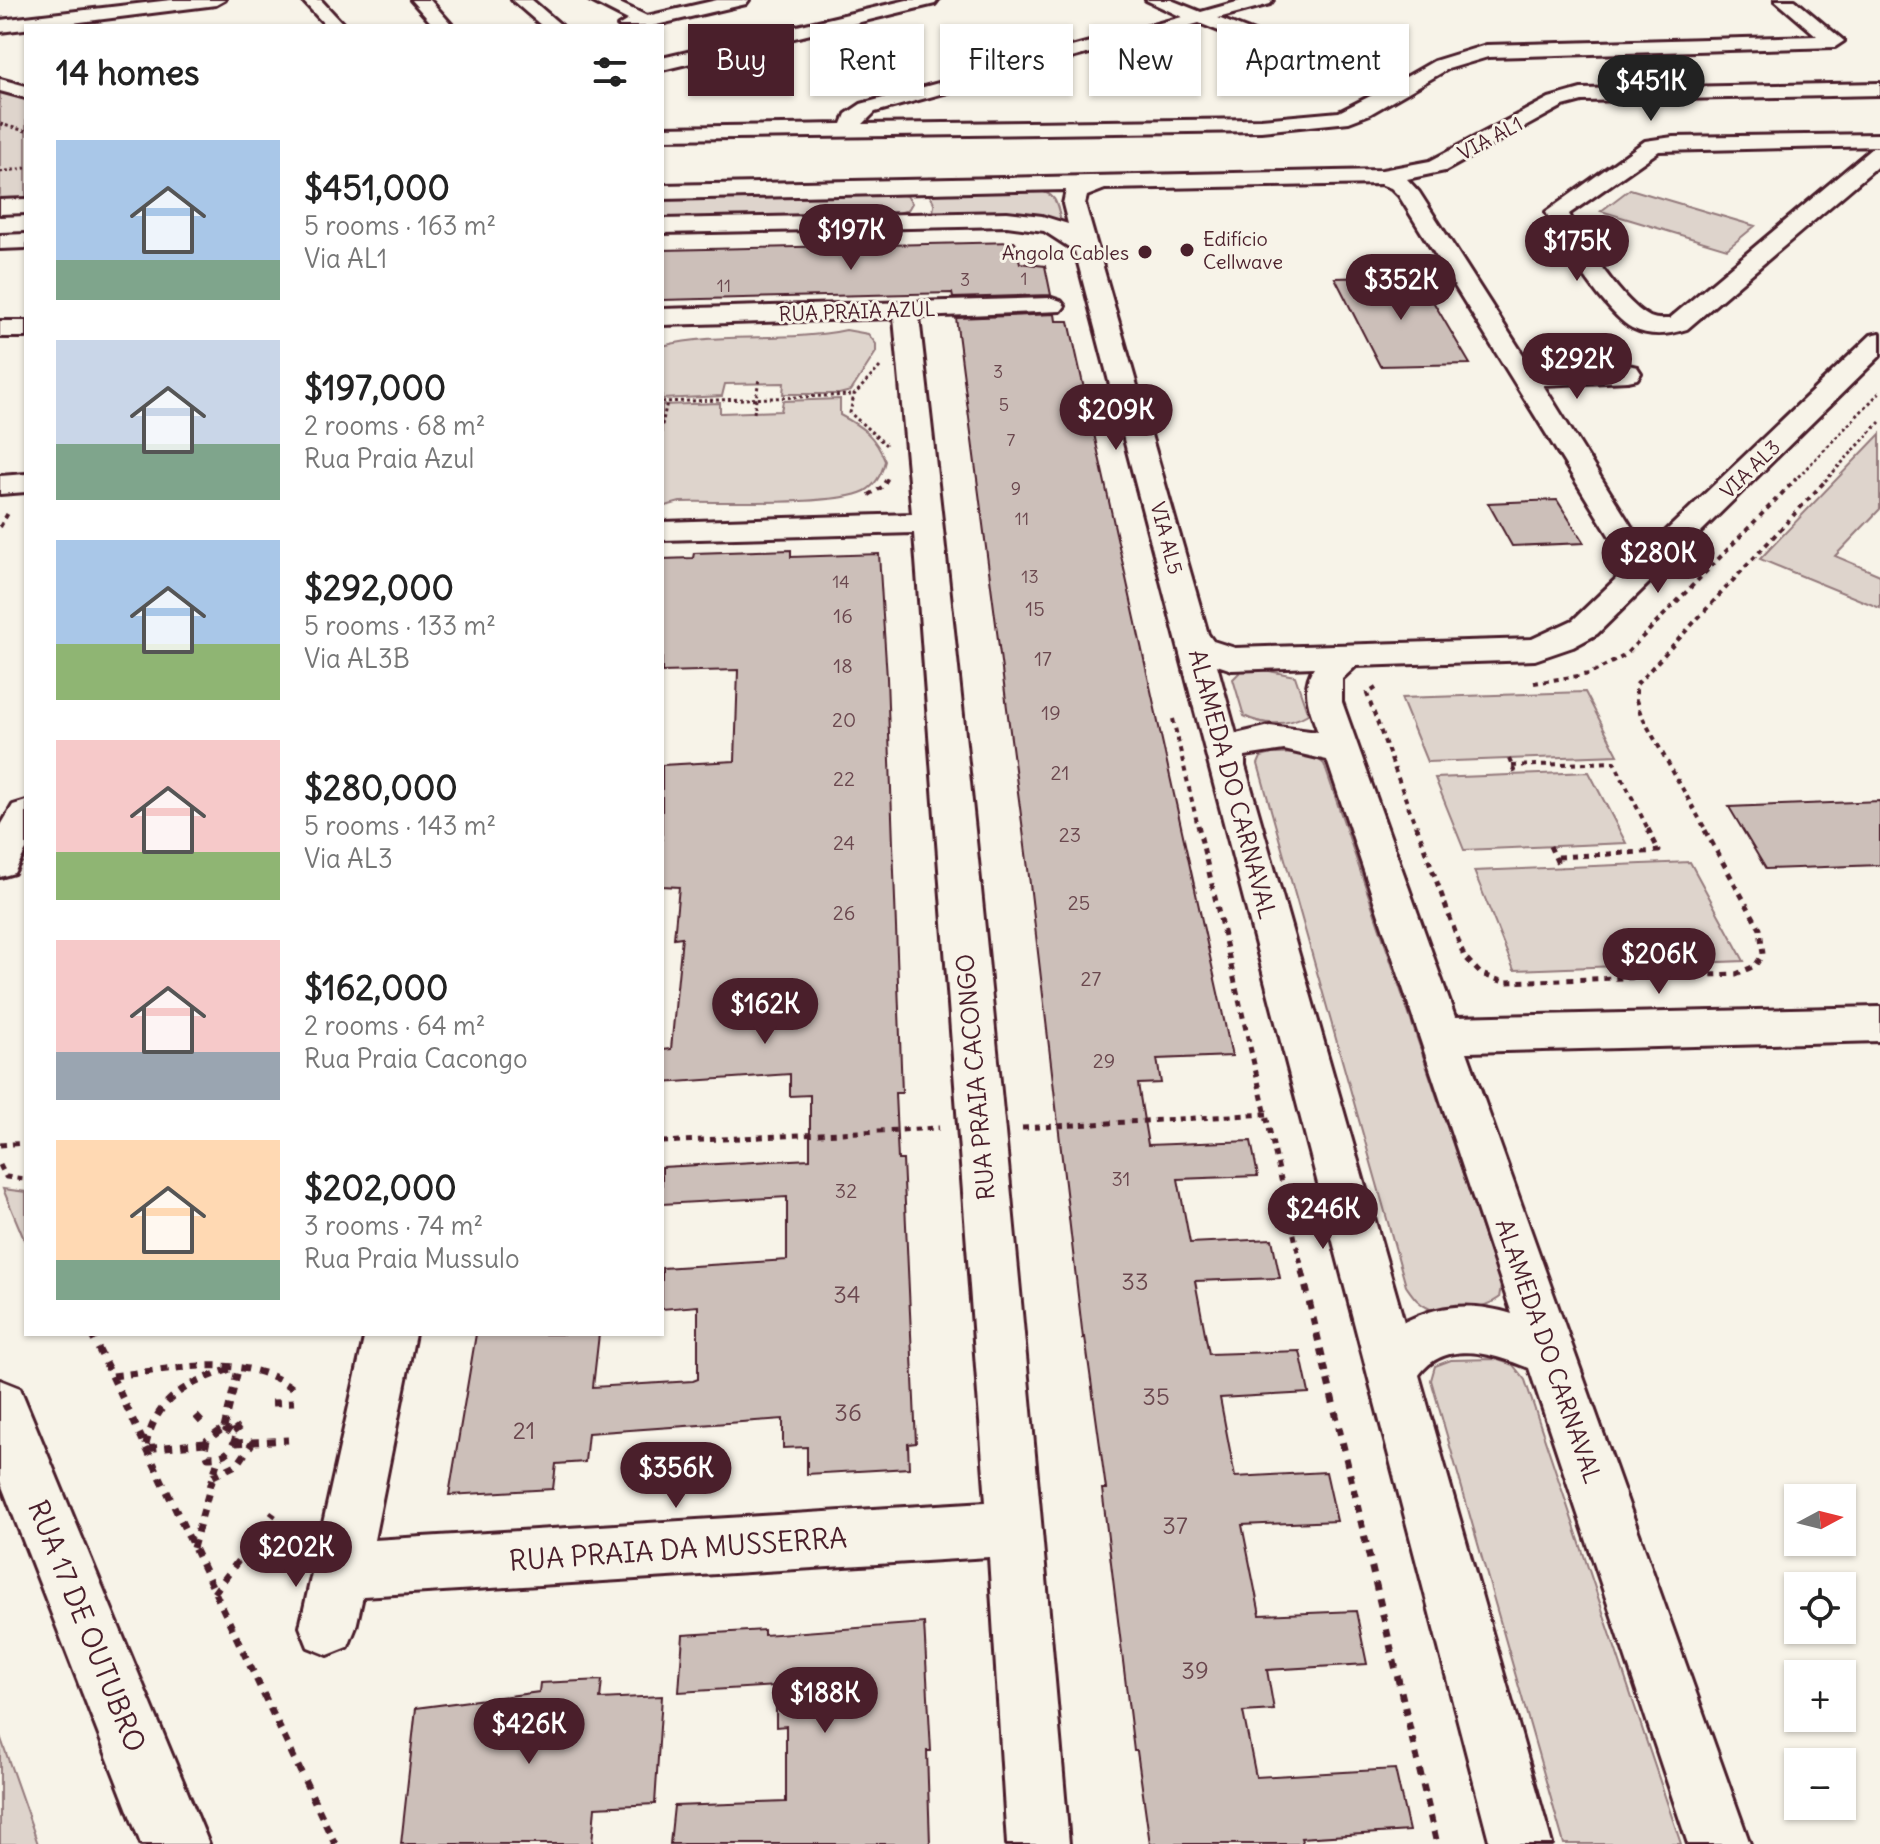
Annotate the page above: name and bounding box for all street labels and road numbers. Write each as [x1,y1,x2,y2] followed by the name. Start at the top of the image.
[1453,111,1527,165] street label: VIA AL1
[778,296,936,326] street label: RUA PRAIA AZUL
[1715,434,1785,504] street label: VIA AL3
[1145,499,1189,577] street label: VIA AL5
[1183,646,1283,922] street label: ALAMEDA DO CARNAVAL
[949,953,1001,1201] street label: RUA PRAIA CACONGO
[1490,1215,1608,1487] street label: ALAMEDA DO CARNAVAL
[20,1495,154,1757] street label: RUA 17 DE OUTUBRO
[508,1519,848,1579] street label: RUA PRAIA DA MUSSERRA

